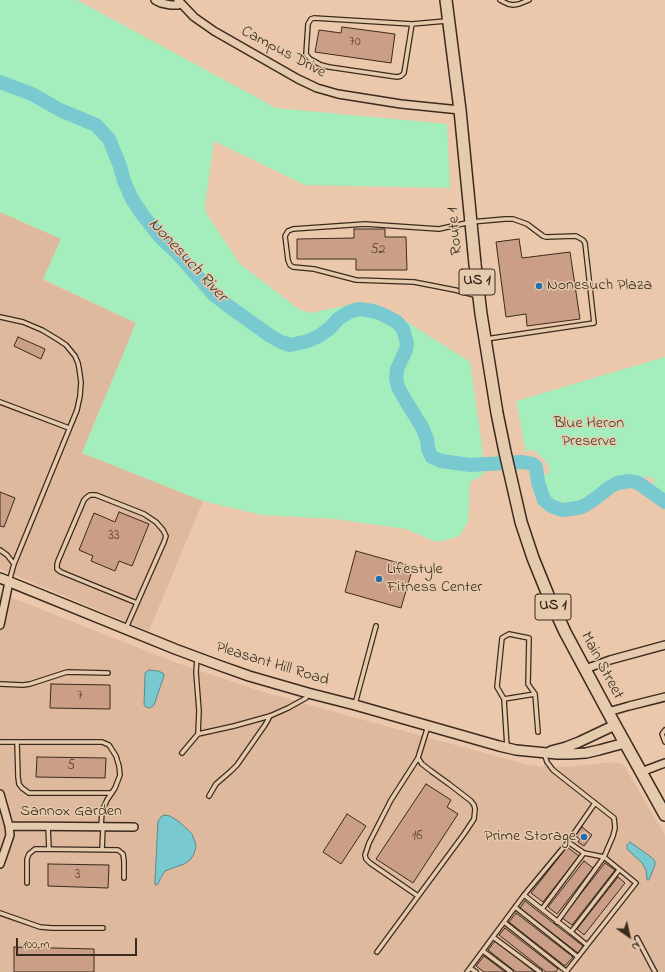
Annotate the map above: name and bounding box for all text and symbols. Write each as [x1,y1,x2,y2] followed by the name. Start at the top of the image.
[237,23,329,83] street label: Campus Drive
[349,35,361,51] house number: 70
[444,206,468,256] street label: Route 1
[143,215,231,307] water label: Nonesuch River
[371,243,385,259] house number: 52
[459,269,495,295] road number: US 1
[547,276,652,296] place label: Nonesuch Plaza
[534,281,544,291] marker: Nonesuch Plaza
[554,414,624,452] park label: Blue Heron Preserve
[108,529,120,545] house number: 33
[387,560,482,598] place label: Lifestyle Fitness Center
[374,574,384,584] marker: Lifestyle Fitness Center
[535,594,571,620] road number: US 1
[575,629,627,703] street label: Main Street
[213,639,331,691] street label: Pleasant Hill Road
[77,689,83,705] house number: 7
[67,759,75,775] house number: 5
[20,802,122,822] street label: Sannox Garden
[484,827,576,847] place label: Prime Storage
[412,829,422,845] house number: 16
[579,832,589,842] marker: Prime Storage
[75,868,81,884] house number: 3
[609,916,649,956] north arrow
[18,930,139,956] scale bar
[23,936,50,954] text: 100 m
[628,937,643,955] text: N

